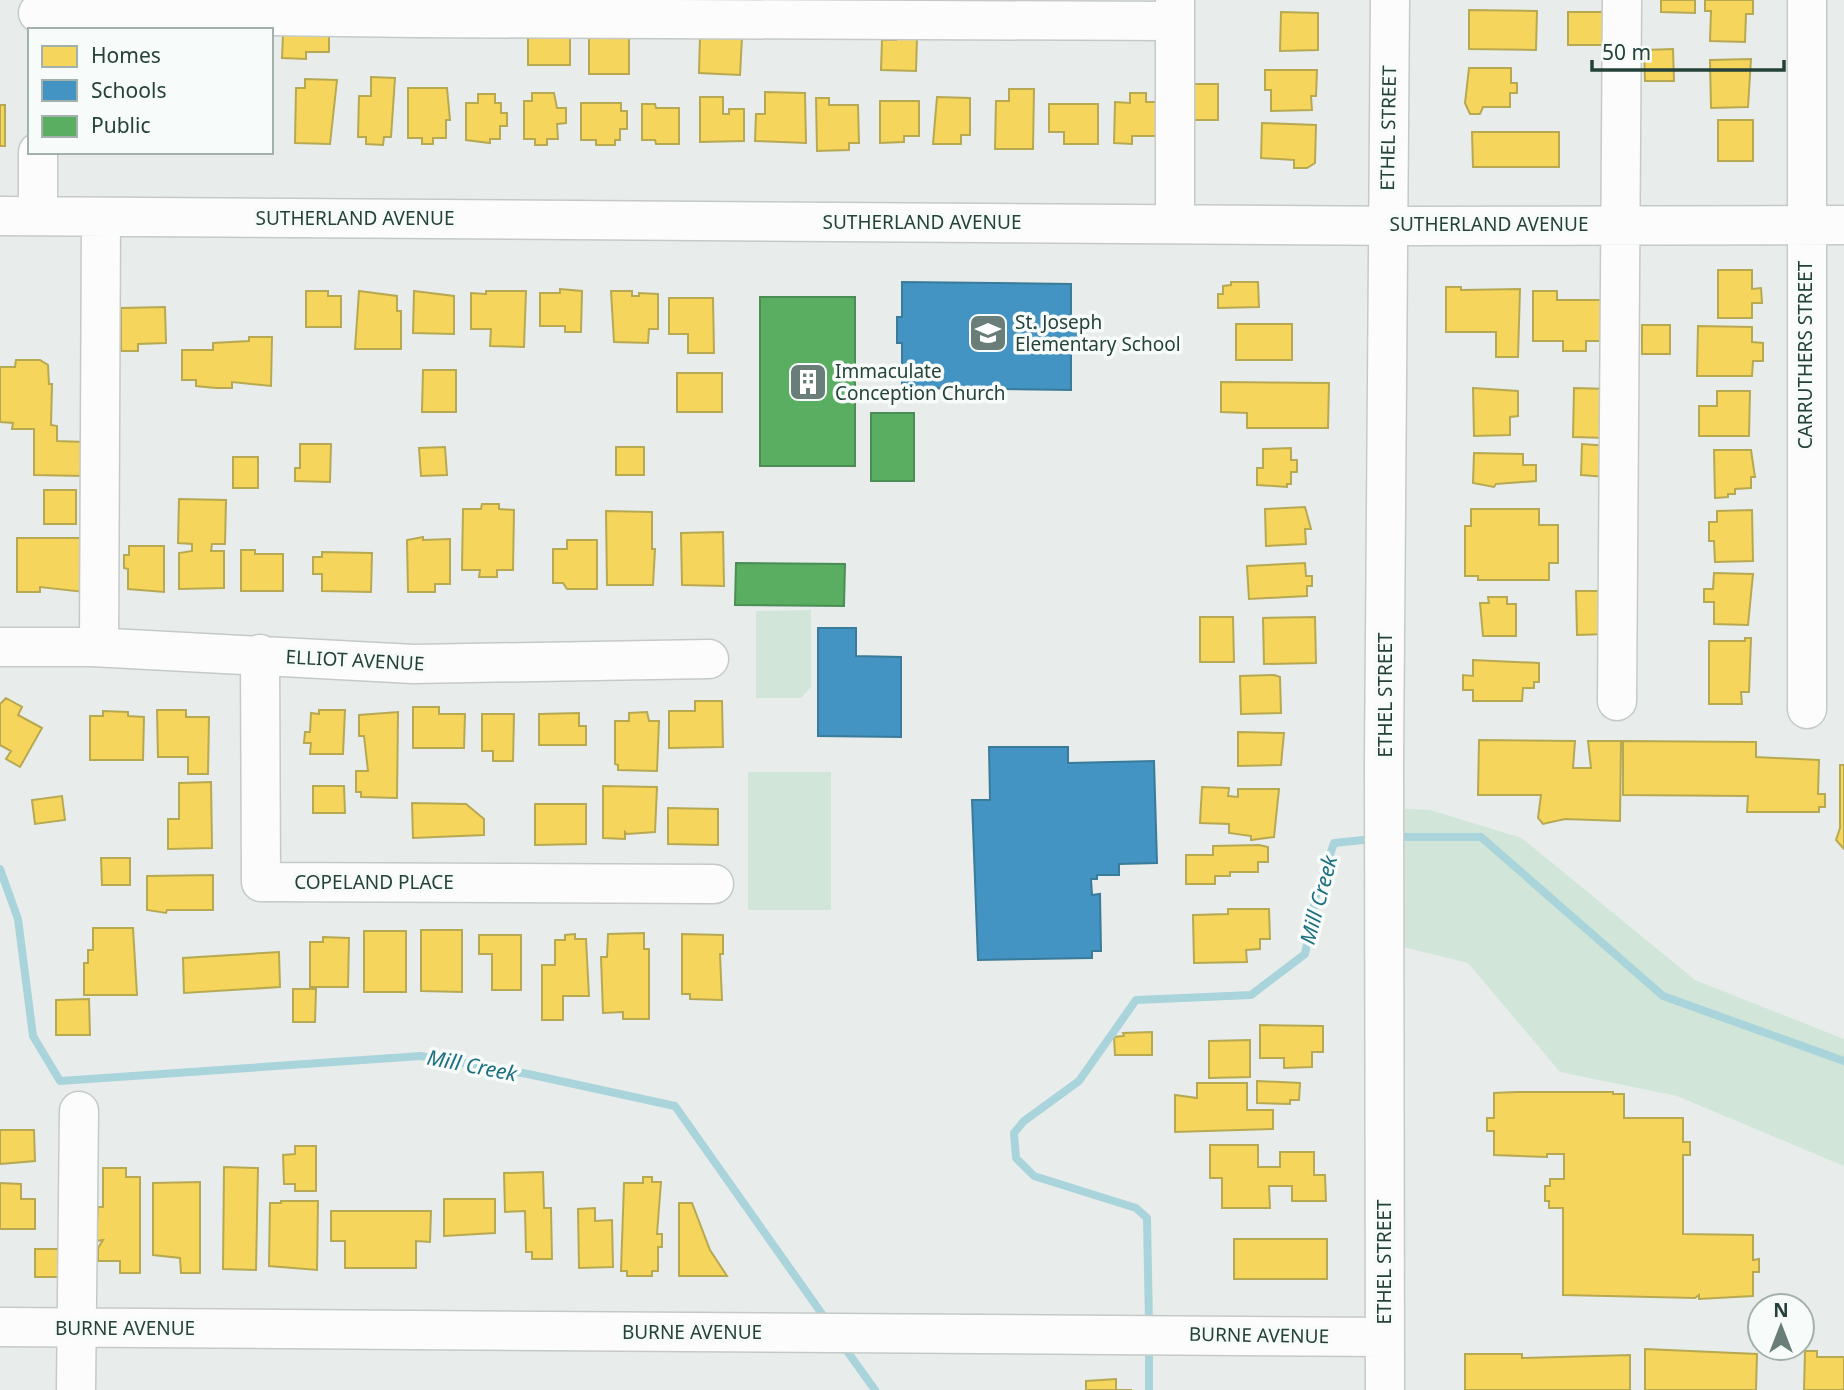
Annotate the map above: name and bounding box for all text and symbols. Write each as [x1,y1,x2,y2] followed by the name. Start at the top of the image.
[28,28,273,154] legend
[1592,28,1784,72] scale bar
[1602,38,1651,66] text: 50 m
[91,41,161,69] text: Homes
[1374,65,1402,191] street label: ETHEL STREET
[91,76,166,104] text: Schools
[91,111,151,139] text: Public
[256,205,454,231] street label: SUTHERLAND AVENUE
[823,209,1021,235] street label: SUTHERLAND AVENUE
[1390,211,1588,237] street label: SUTHERLAND AVENUE
[1792,260,1818,449] street label: CARRUTHERS STREET
[1015,309,1181,357] place label: St. Joseph Elementary School
[967,312,1009,354] school or university icon: St. Joseph Elementary School
[835,358,1006,406] place label: Immaculate Conception Church
[787,361,829,403] building icon: Immaculate Conception Church
[1372,632,1398,758] street label: ETHEL STREET
[285,643,425,677] street label: ELLIOT AVENUE
[1293,851,1344,947] water label: Mill Creek
[294,869,454,895] street label: COPELAND PLACE
[425,1043,521,1088] water label: Mill Creek
[1371,1199,1397,1325] street label: ETHEL STREET
[1746,1292,1816,1362] north arrow
[1773,1297,1789,1323] text: N
[55,1315,195,1341] street label: BURNE AVENUE
[622,1319,762,1345] street label: BURNE AVENUE
[1189,1321,1329,1349] street label: BURNE AVENUE

